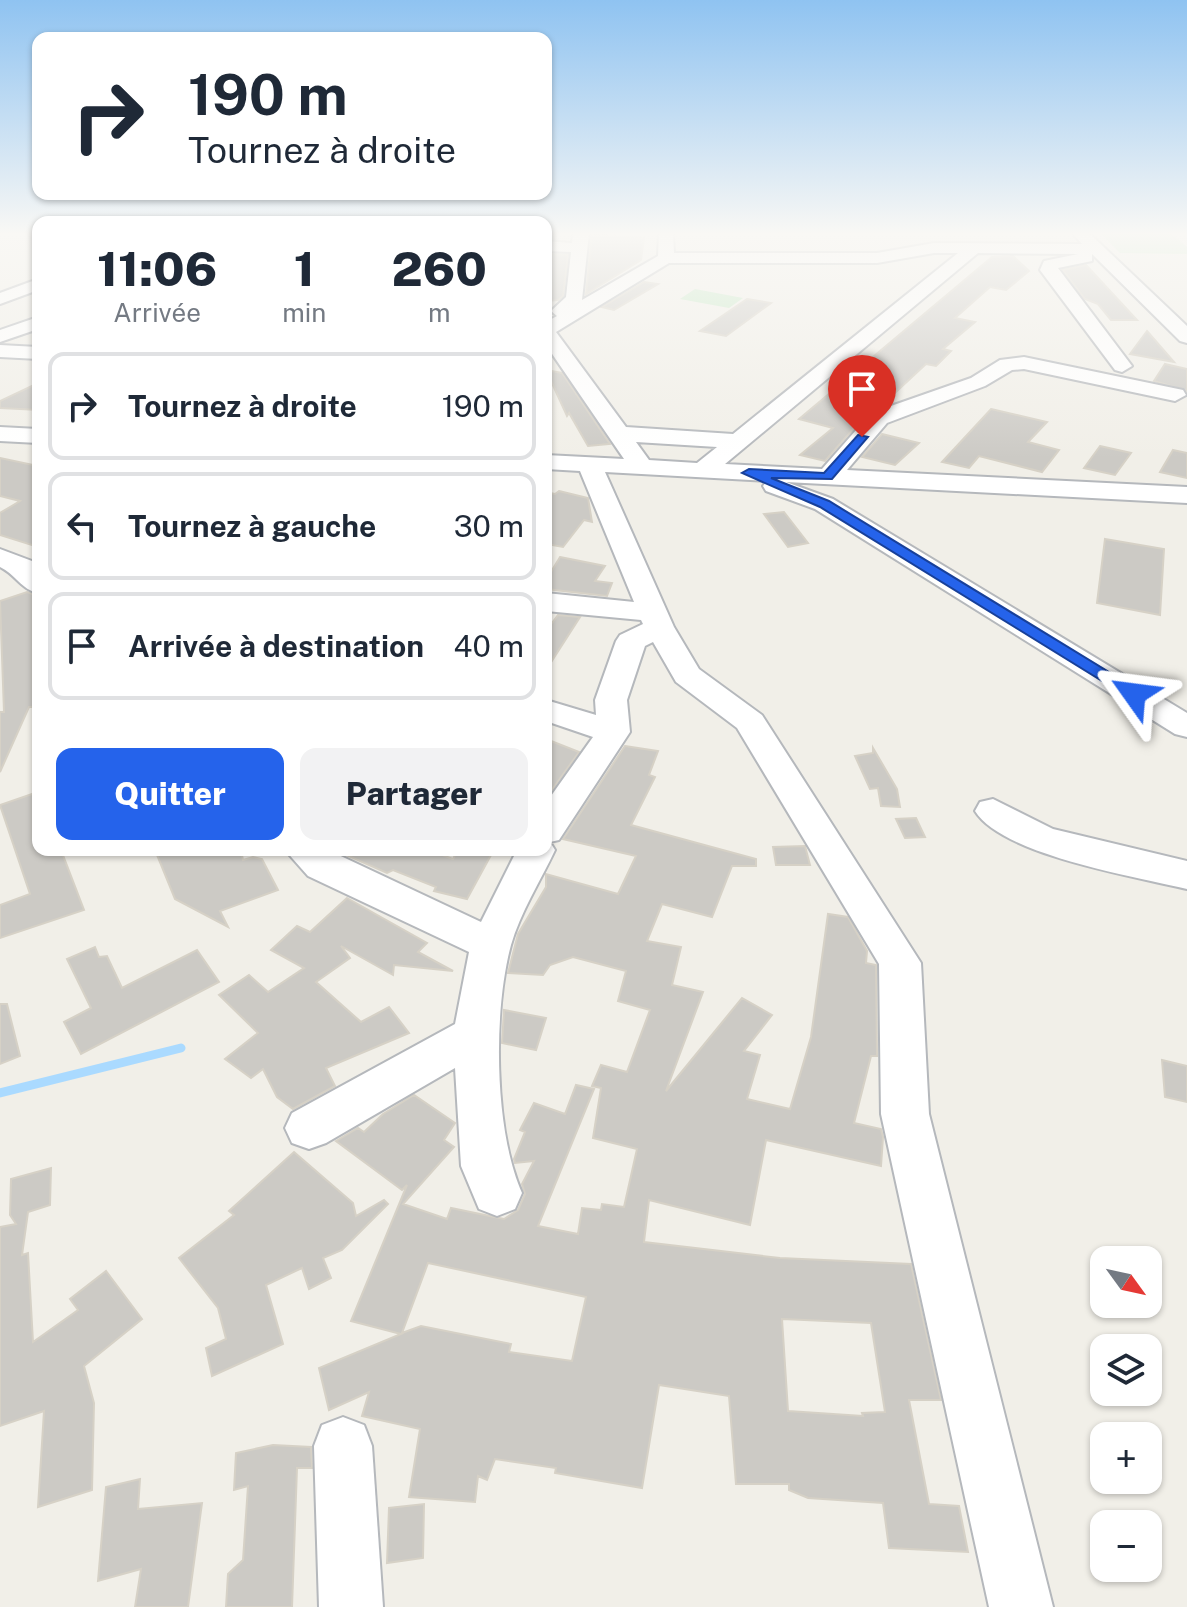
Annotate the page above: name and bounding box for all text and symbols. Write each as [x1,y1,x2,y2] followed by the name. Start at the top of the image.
[188,62,348,128] text: 190 m
[56,64,160,168] icon: right
[188,129,456,171] text: Tournez à droite
[97,240,217,297] text: 11:06
[294,240,315,297] text: 1
[391,240,487,297] text: 260
[113,297,201,328] text: Arrivée
[282,297,326,328] text: min
[428,297,450,328] text: m
[828,355,896,437] pin
[840,367,884,411] icon: arrive
[60,384,104,428] icon: right
[128,388,357,424] text: Tournez à droite
[442,388,524,424] text: 190 m
[60,504,104,548] icon: left
[128,508,376,544] text: Tournez à gauche
[454,508,524,544] text: 30 m
[60,624,104,668] icon: arrive
[128,628,424,664] text: Arrivée à destination
[454,628,524,664] text: 40 m
[1092,652,1176,736] position arrow
[56,748,284,840] button: Quitter
[300,748,528,840] button: Partager
[1090,1246,1162,1318] north arrow
[1090,1246,1162,1582] map controls
[1090,1334,1162,1406] button: layers
[1090,1422,1162,1494] button: +
[1090,1510,1162,1582] button: −

